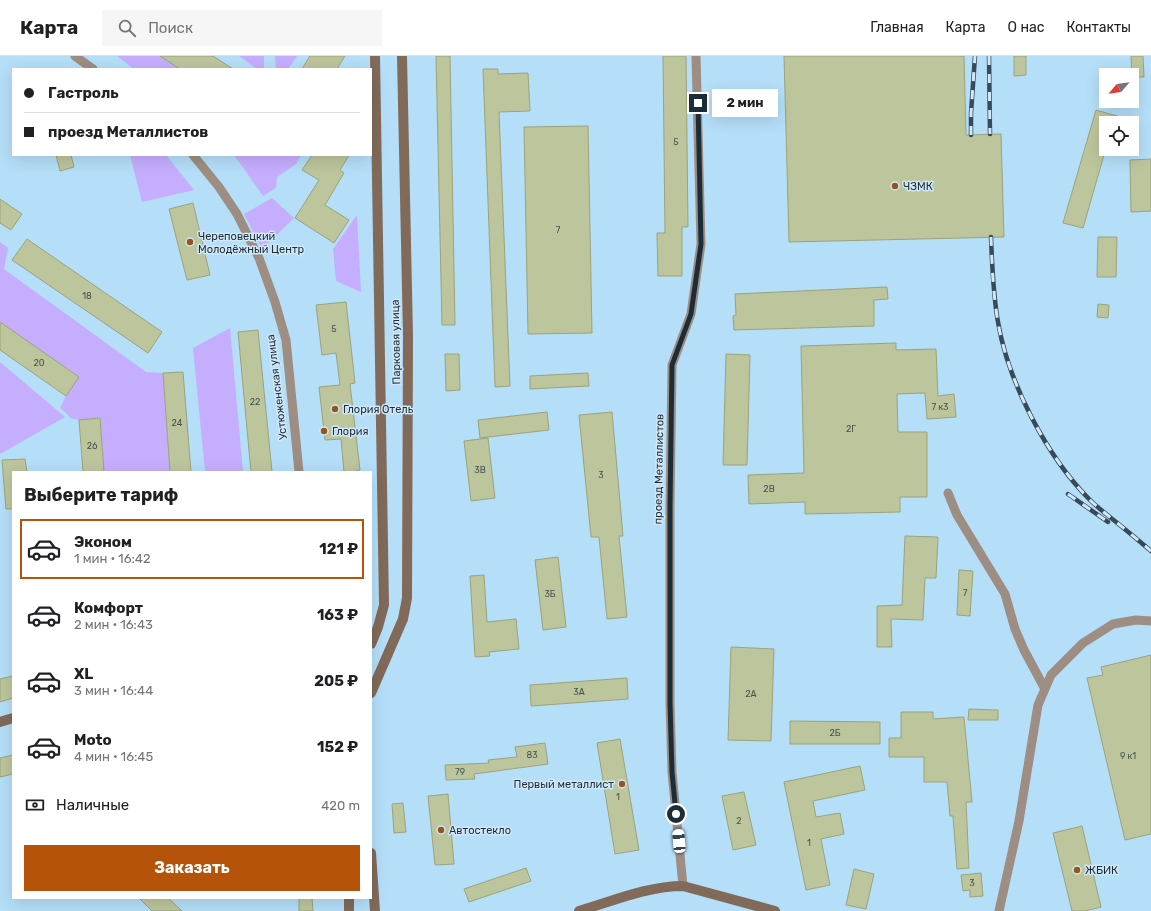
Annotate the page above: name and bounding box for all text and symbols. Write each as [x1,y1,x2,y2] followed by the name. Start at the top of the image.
[102,10,382,46] search box
[20,16,78,39] text: Карта
[116,17,138,39] icon: search
[148,19,193,37] text: Поиск
[870,19,924,36] text: Главная
[946,19,986,36] text: Карта
[1008,19,1044,36] text: О нас
[1066,19,1131,36] text: Контакты
[1099,68,1139,108] north arrow
[1099,68,1139,156] map controls
[48,84,119,102] text: Гастроль
[712,89,778,117] callout: 2 мин
[689,94,707,112] route end
[726,95,764,110] text: 2 мин
[1099,116,1139,156] button: locate
[48,123,208,141] text: проезд Металлистов
[673,137,679,147] house number: 5
[903,180,933,193] place label: ЧЗМК
[890,181,900,191] marker: ЧЗМК
[556,225,561,235] house number: 7
[198,230,304,256] place label: Череповецкий Молодёжный Центр
[185,237,195,247] marker: Череповецкий Молодёжный Центр
[82,291,92,301] house number: 18
[389,299,403,385] street label: Парковая улица
[331,324,337,334] house number: 5
[264,333,290,441] street label: Устюженская улица
[34,358,45,368] house number: 20
[250,397,260,407] house number: 22
[931,402,949,412] house number: 7 к3
[343,403,414,416] place label: Глория Отель
[330,404,340,414] marker: Глория Отель
[652,414,666,524] street label: проезд Металлистов
[172,418,183,428] house number: 24
[846,424,856,434] house number: 2Г
[332,425,368,438] place label: Глория
[319,426,329,436] marker: Глория
[87,441,98,451] house number: 26
[474,465,486,475] house number: 3В
[598,470,604,480] house number: 3
[24,484,178,506] text: Выберите тариф
[763,484,775,494] house number: 2В
[26,531,62,567] icon: car
[74,533,132,551] text: Эконом
[319,540,358,558] text: 121 ₽
[74,551,151,566] text: 1 мин · 16:42
[963,588,968,598] house number: 7
[544,589,556,599] house number: 3Б
[26,597,62,633] icon: car
[74,599,143,617] text: Комфорт
[317,606,358,624] text: 163 ₽
[74,617,153,632] text: 2 мин · 16:43
[26,663,62,699] icon: car
[74,665,93,683] text: XL
[314,672,358,690] text: 205 ₽
[74,683,153,698] text: 3 мин · 16:44
[573,687,585,697] house number: 3А
[745,689,757,699] house number: 2А
[829,728,841,738] house number: 2Б
[26,729,62,765] icon: car
[74,731,112,749] text: Moto
[317,738,358,756] text: 152 ₽
[74,749,153,764] text: 4 мин · 16:45
[526,750,538,760] house number: 83
[1120,751,1136,761] house number: 9 к1
[455,767,465,777] house number: 79
[514,778,614,791] place label: Первый металлист
[617,779,627,789] marker: Первый металлист
[616,792,620,802] house number: 1
[24,794,46,816] icon: cash
[56,796,129,814] text: Наличные
[321,798,360,813] text: 420 m
[667,805,685,823] route start
[736,816,742,826] house number: 2
[449,824,511,837] place label: Автостекло
[436,825,446,835] marker: Автостекло
[672,829,686,853] car
[807,838,811,848] house number: 1
[24,845,360,891] button: Заказать
[1085,864,1118,877] place label: ЖБИК
[1072,865,1082,875] marker: ЖБИК
[969,878,975,888] house number: 3

